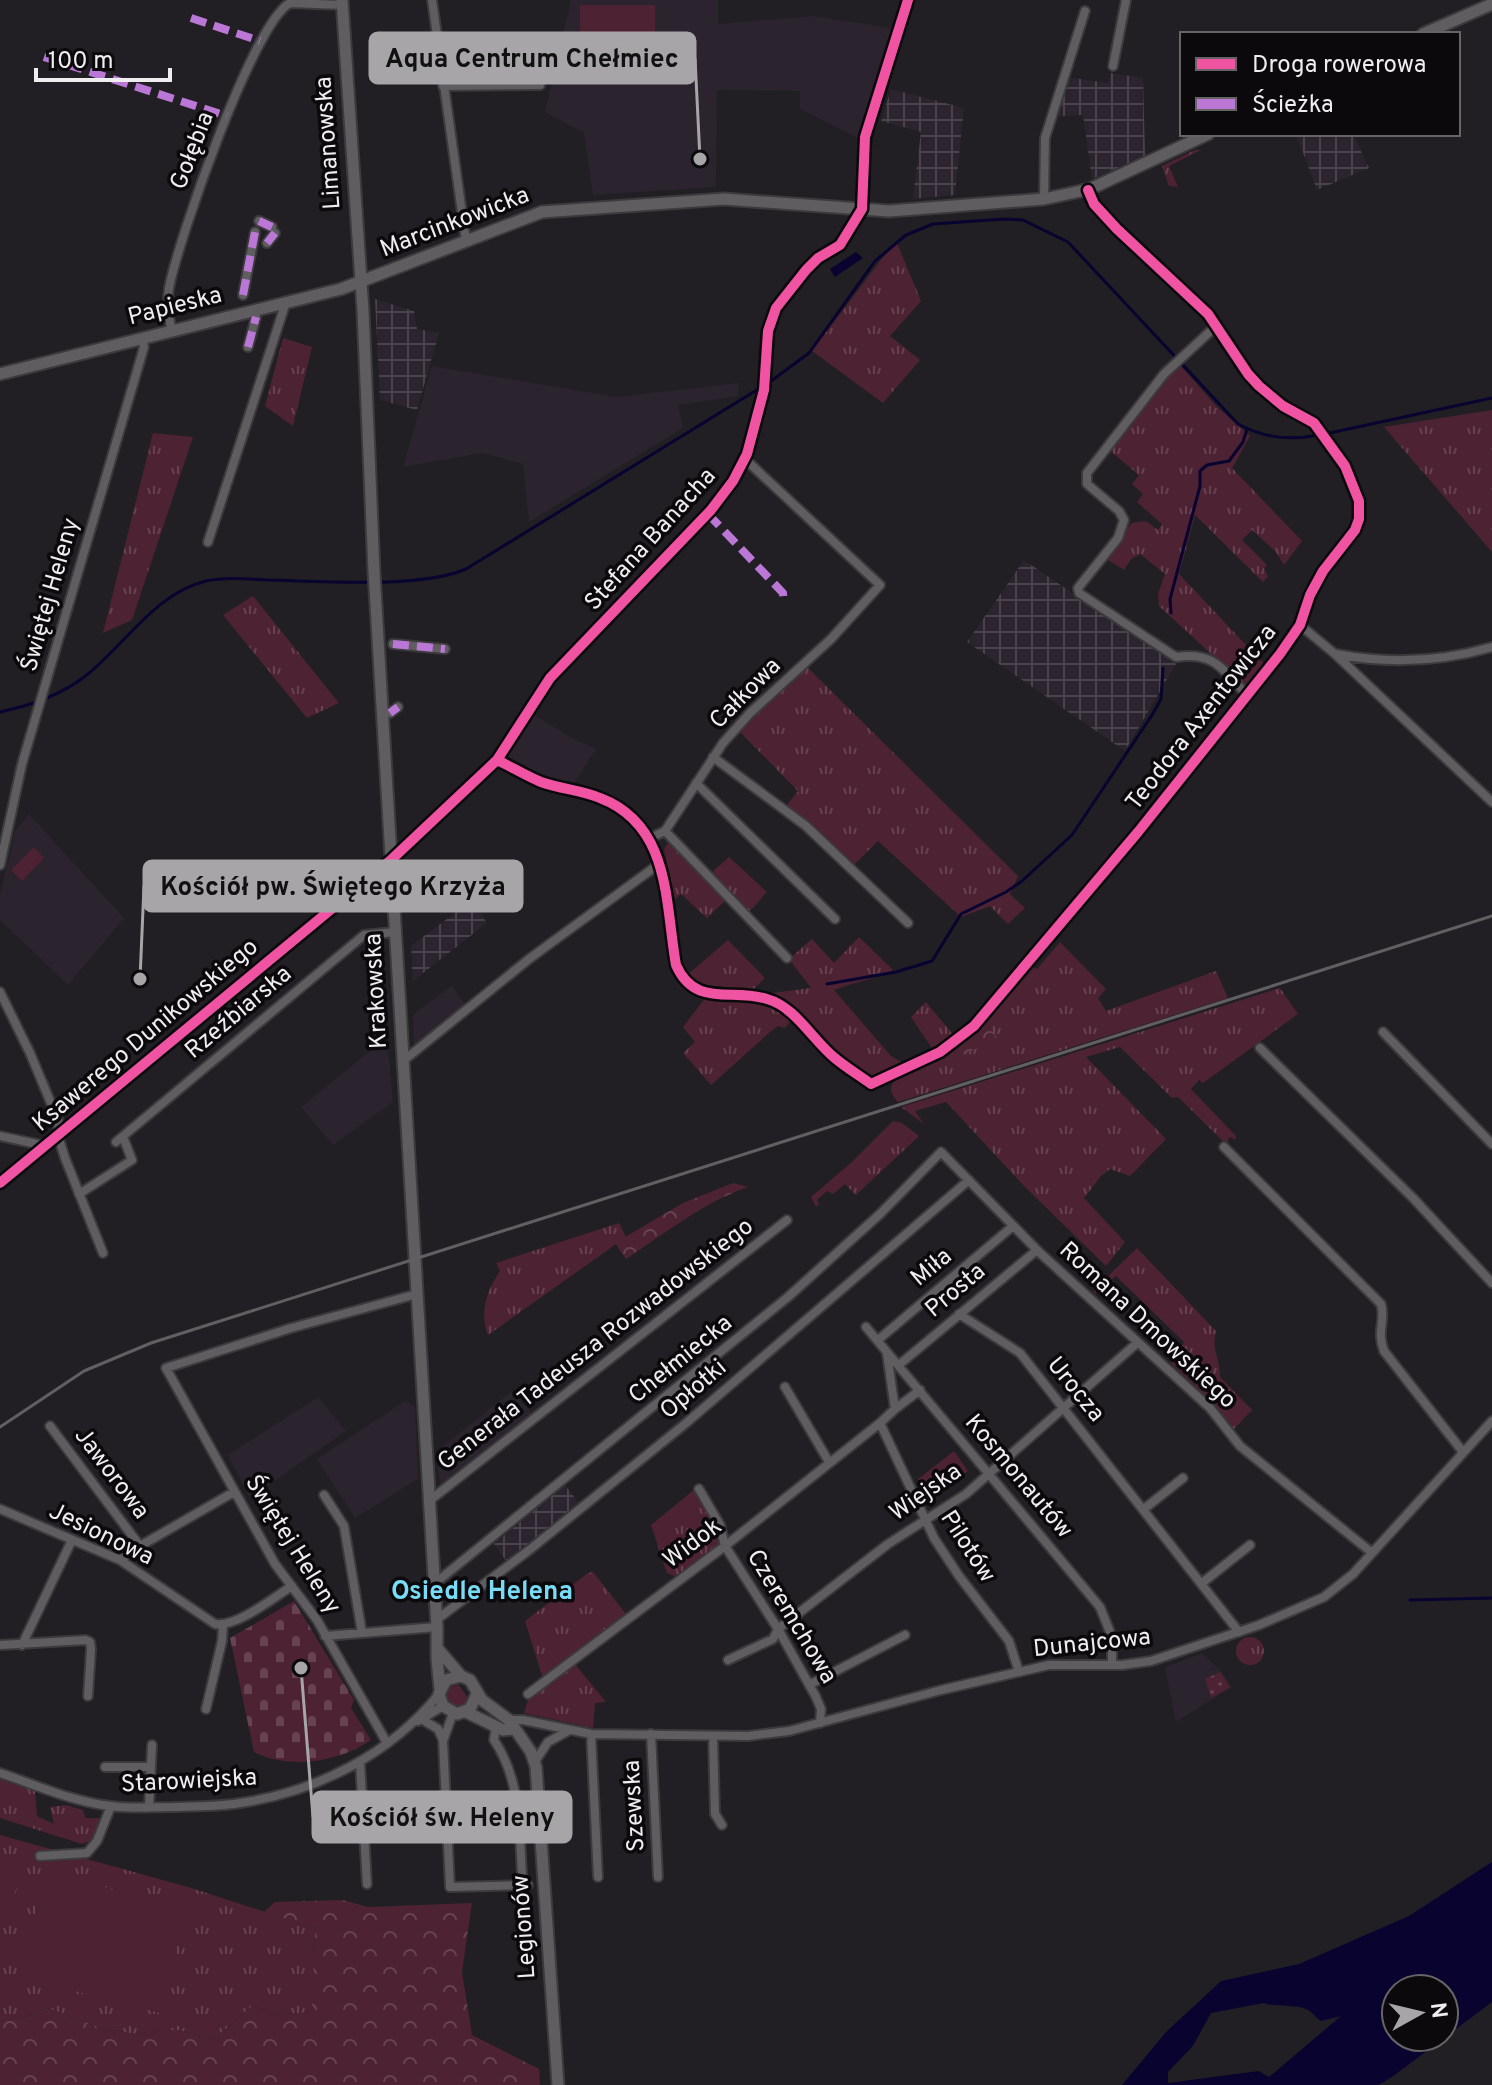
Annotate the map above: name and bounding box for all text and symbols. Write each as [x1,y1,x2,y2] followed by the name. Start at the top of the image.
[36,32,170,82] scale bar
[1180,32,1460,136] legend
[370,33,695,83] callout: Aqua Centrum Chełmiec
[385,44,679,77] text: Aqua Centrum Chełmiec
[48,47,114,77] text: 100 m
[1252,51,1426,81] text: Droga rowerowa
[309,76,349,210] street label: Limanowska
[1252,89,1334,121] text: Ścieżka
[164,108,222,194] street label: Gołębia
[376,181,534,265] street label: Marcinkowicka
[125,281,225,333] street label: Papieska
[579,462,723,618] street label: Stefana Banacha
[13,514,87,675] street label: Świętej Heleny
[1120,619,1284,817] street label: Teodora Axentowicza
[704,652,788,736] street label: Całkowa
[144,861,522,911] callout: Kościół pw. Świętego Krzyża
[160,870,506,905] text: Kościół pw. Świętego Krzyża
[27,933,265,1139] street label: Ksawerego Dunikowskiego
[359,933,395,1049] street label: Krakowska
[180,960,298,1066] street label: Rzeźbiarska
[432,1212,760,1478] street label: Generała Tadeusza Rozwadowskiego
[1052,1236,1242,1416] street label: Romana Dmowskiego
[905,1242,959,1294] street label: Miła
[920,1257,992,1325] street label: Prosta
[623,1309,739,1411] street label: Chełmiecka
[1040,1351,1110,1429] street label: Urocza
[654,1353,734,1427] street label: Opłotki
[957,1409,1079,1545] street label: Kosmonautów
[67,1422,155,1526] street label: Jaworowa
[884,1457,968,1529] street label: Wiejska
[237,1469,348,1620] street label: Świętej Heleny
[44,1497,158,1573] street label: Jesionowa
[933,1505,1001,1589] street label: Pilotów
[658,1512,728,1576] street label: Widok
[739,1544,843,1690] street label: Czeremchowa
[391,1576,573,1609] district label: Osiedle Helena
[1032,1623,1152,1665] street label: Dunajcowa
[618,1759,652,1853] street label: Szewska
[120,1763,258,1801] street label: Starowiejska
[313,1792,571,1842] callout: Kościół św. Heleny
[329,1803,555,1836] text: Kościół św. Heleny
[506,1874,544,1980] street label: Legionów
[1380,1973,1460,2053] north arrow
[1423,2001,1452,2020] text: N

